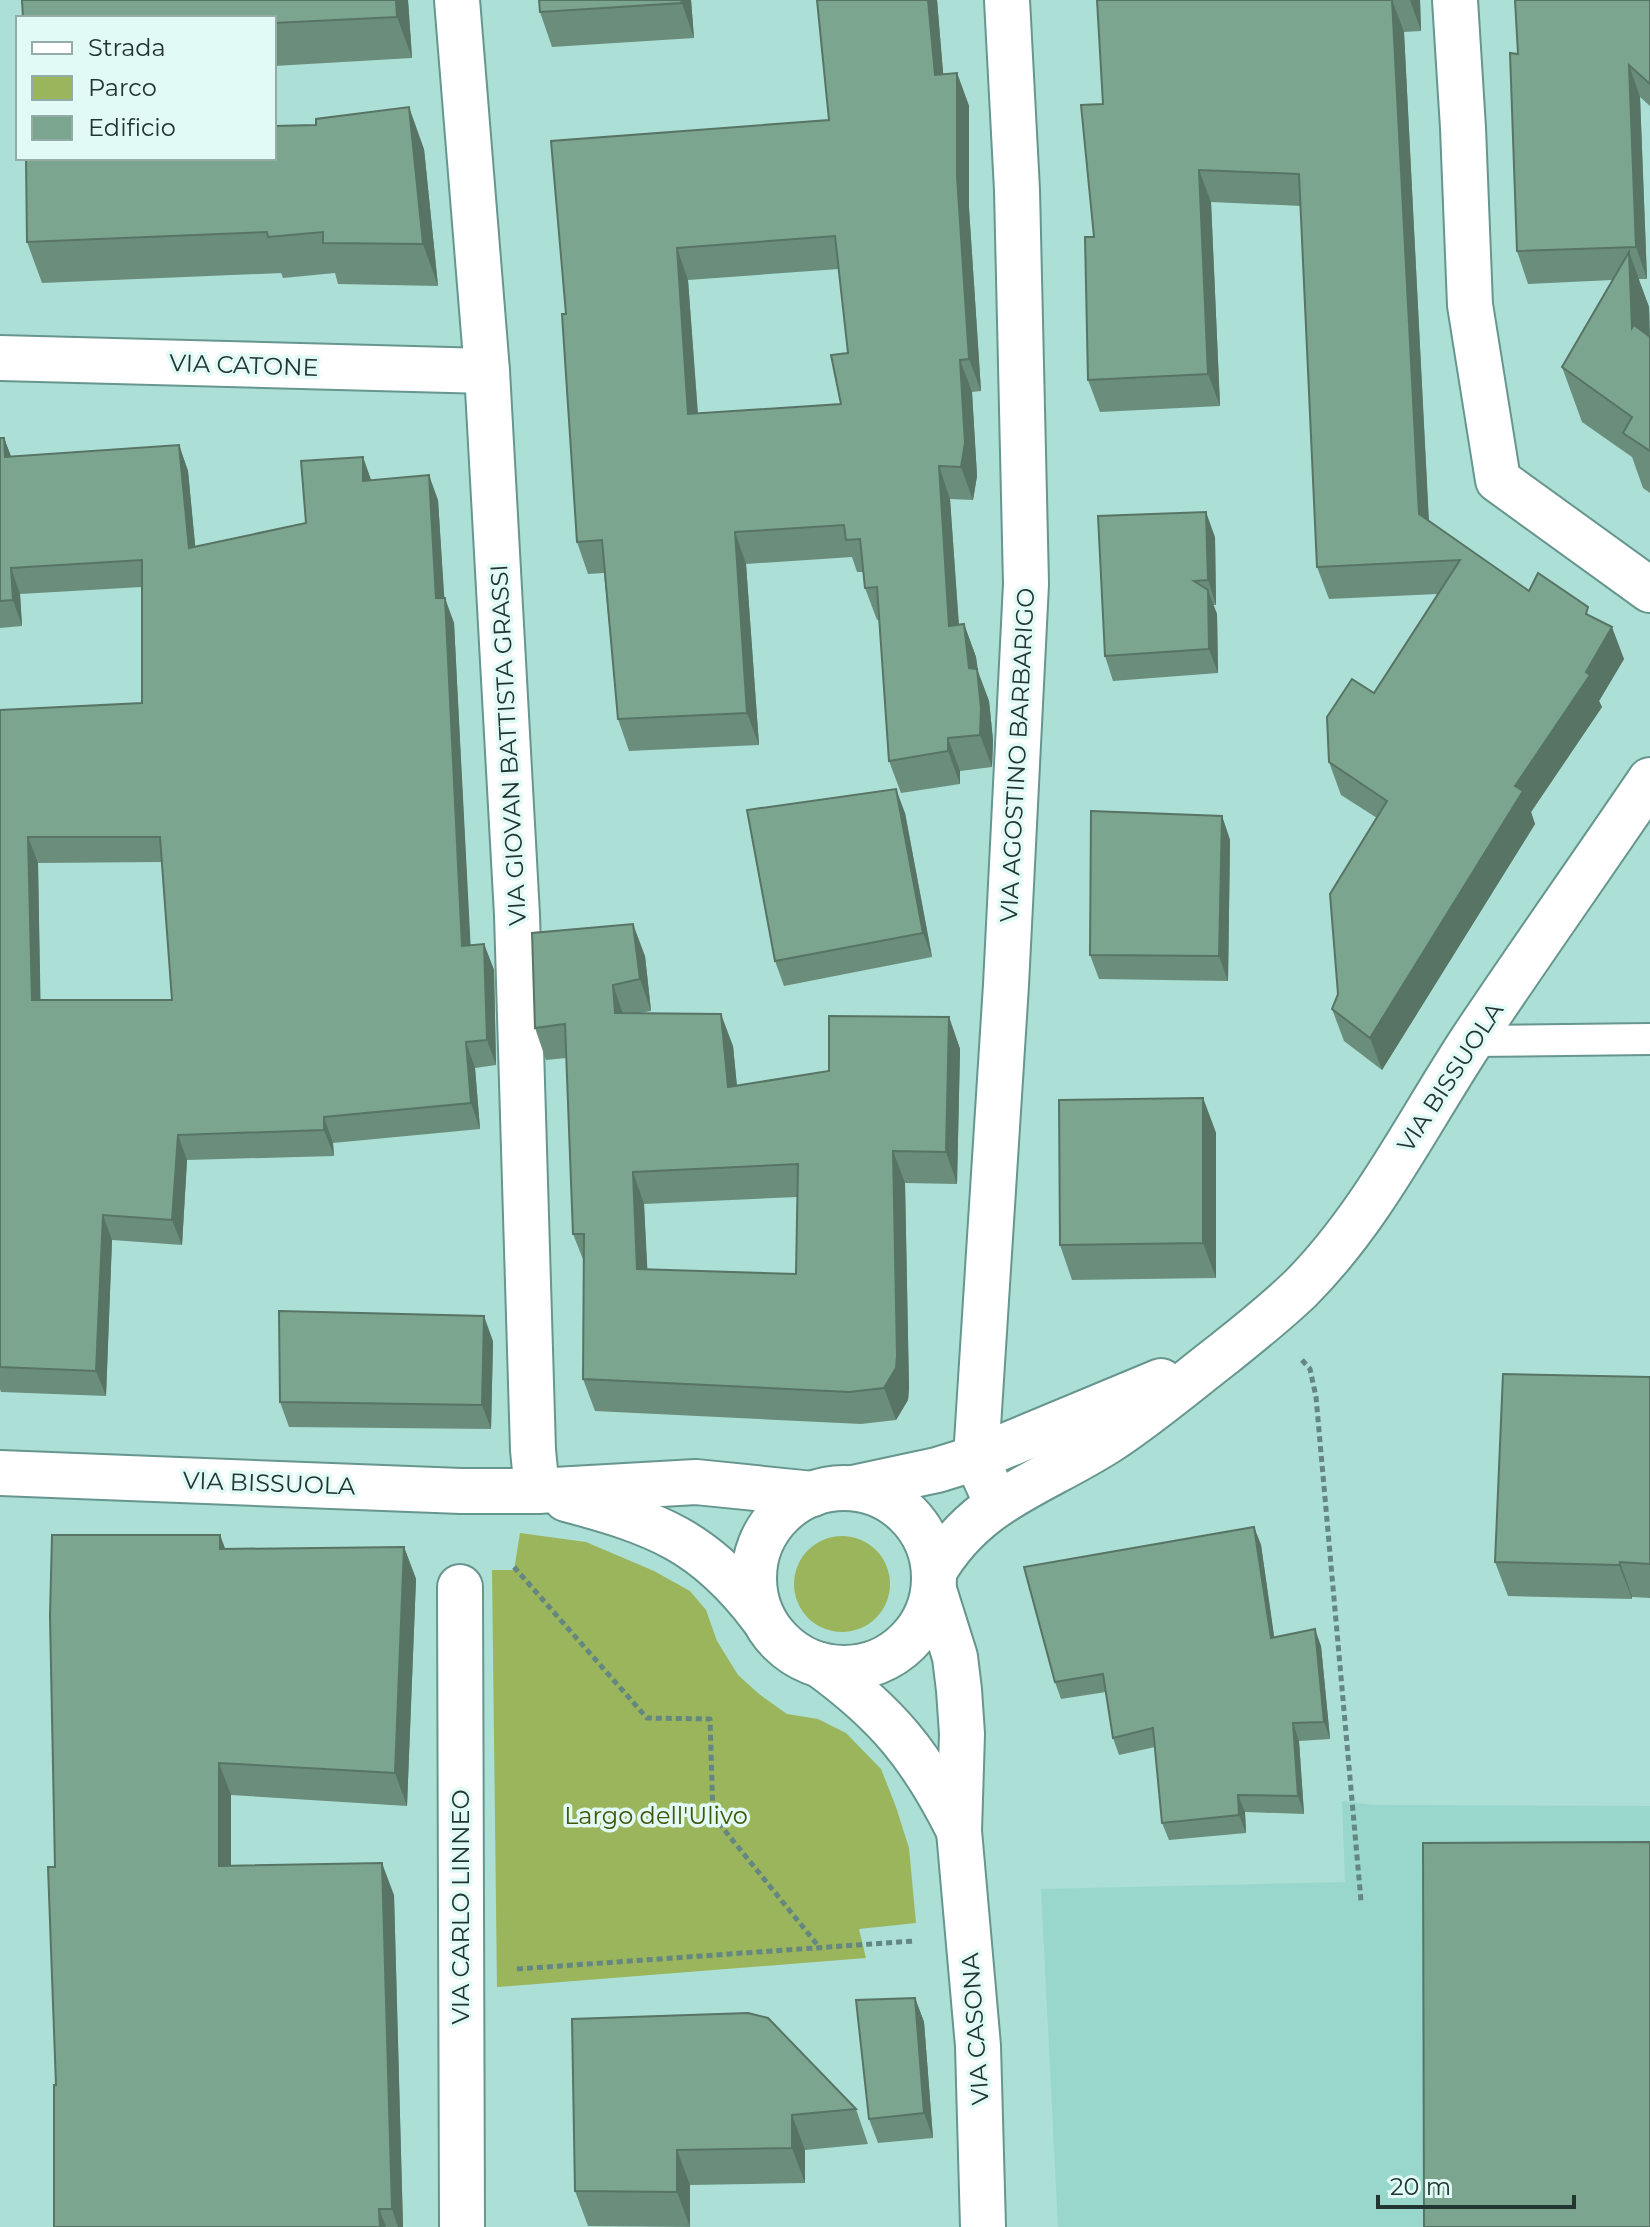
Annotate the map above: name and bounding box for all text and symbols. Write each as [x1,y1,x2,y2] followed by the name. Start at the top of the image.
[16,16,276,160] legend
[88,33,166,62] text: Strada
[88,73,157,102] text: Parco
[88,113,176,142] text: Edificio
[169,348,319,382] street label: VIA CATONE
[484,564,532,926] street label: VIA GIOVAN BATTISTA GRASSI
[994,587,1040,923] street label: VIA AGOSTINO BARBARIGO
[1391,996,1510,1157] street label: VIA BISSUOLA
[182,1465,356,1501] street label: VIA BISSUOLA
[446,1789,475,2025] street label: VIA CARLO LINNEO
[564,1801,748,1830] park label: Largo dell'Ulivo
[955,1951,995,2106] street label: VIA CASONA
[1378,2159,1574,2209] scale bar
[1390,2172,1451,2201] text: 20 m

